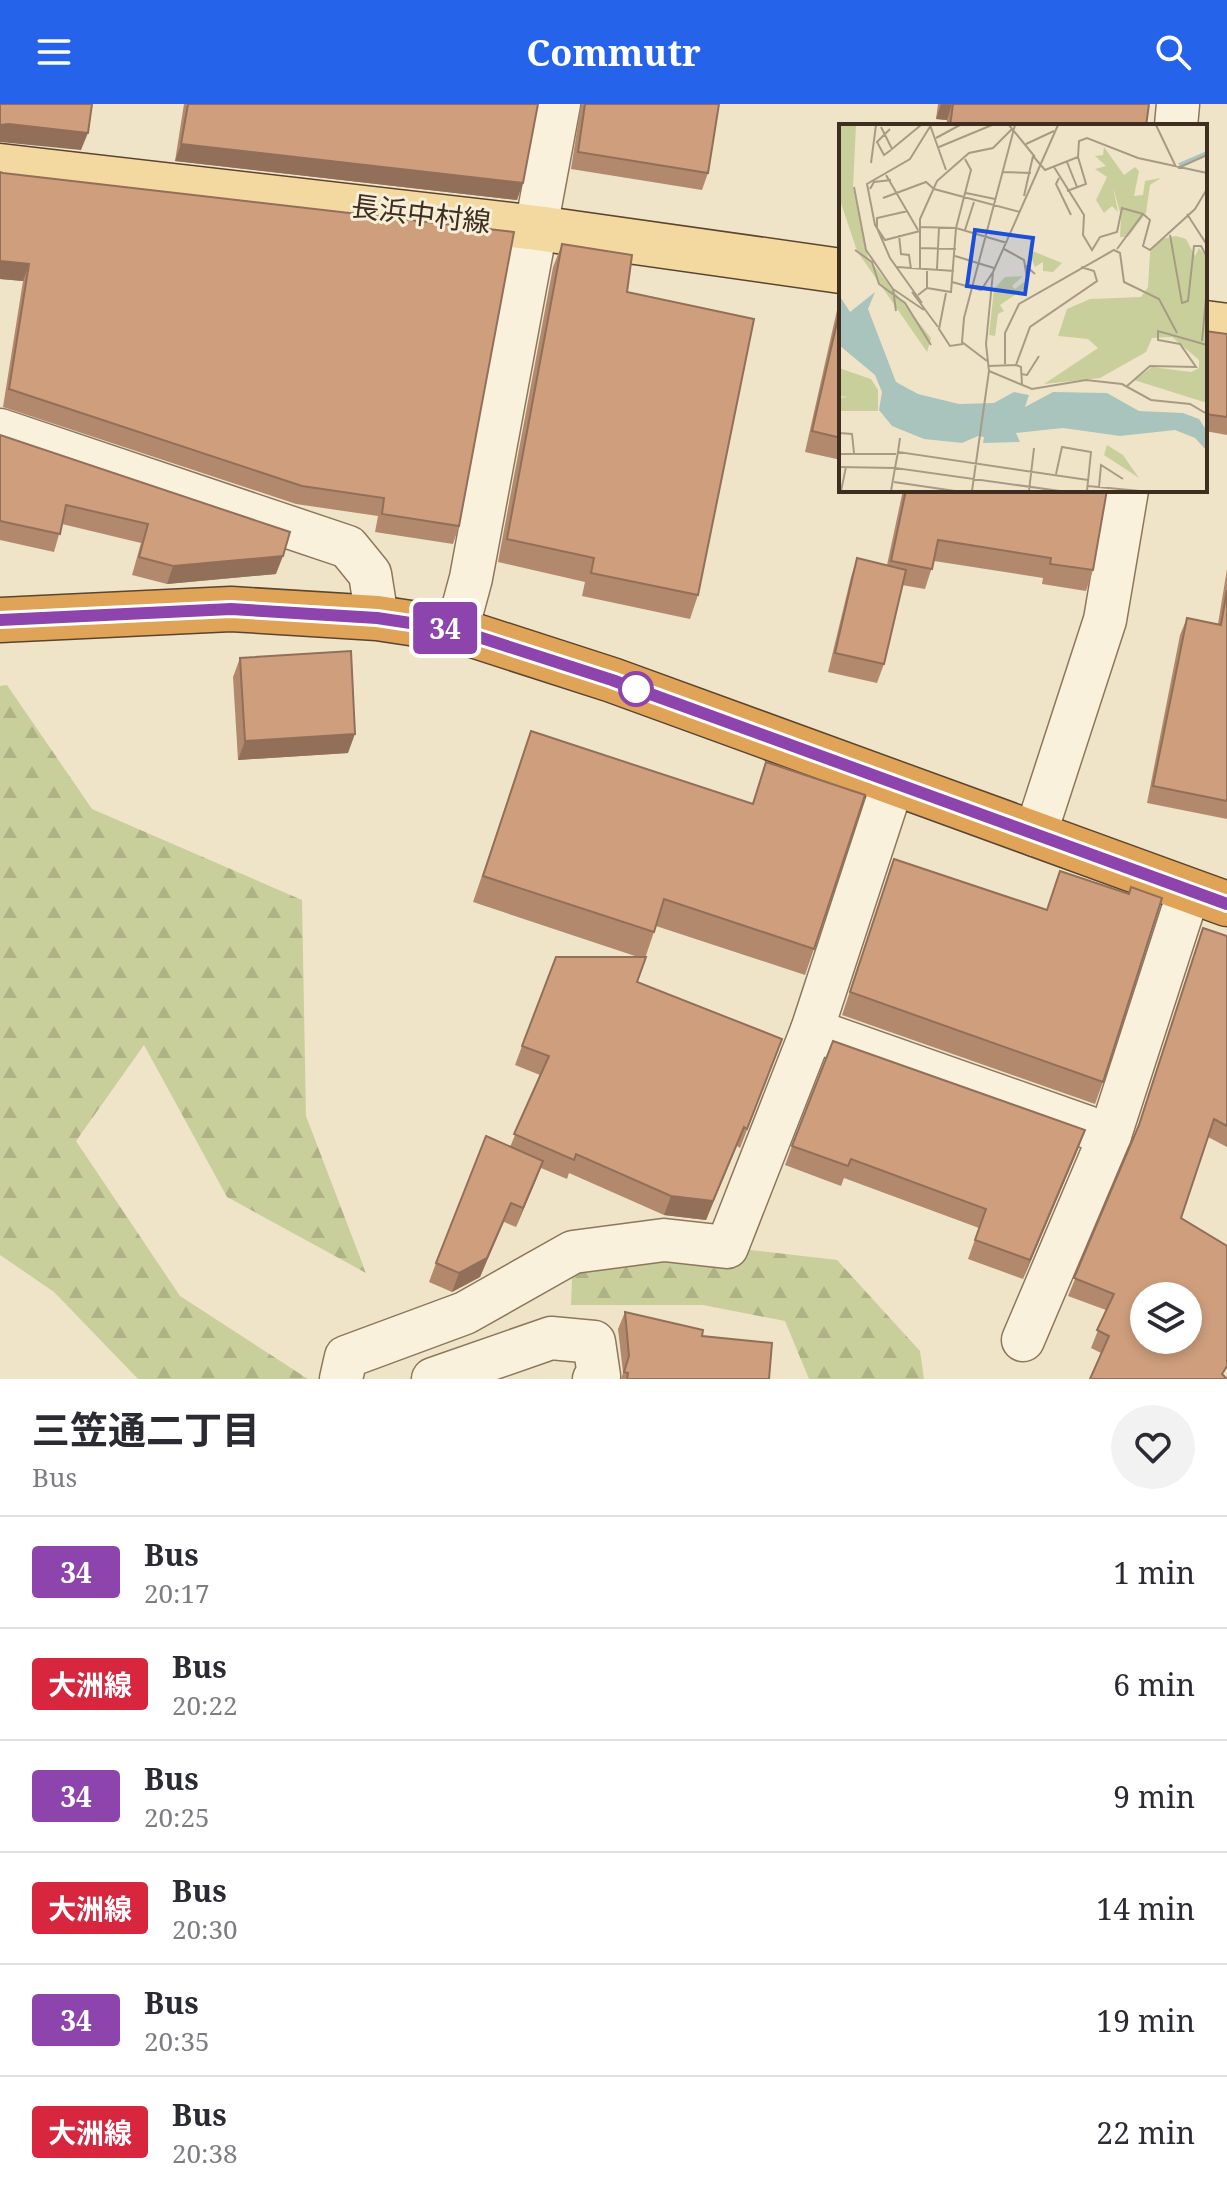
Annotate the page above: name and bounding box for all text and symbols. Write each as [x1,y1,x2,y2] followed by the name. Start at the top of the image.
[526,28,701,77] text: Commutr
[32,30,76,74] icon: menu
[1151,30,1195,74] icon: search
[839,124,1207,492] inset map
[349,186,493,240] street label: 長浜中村線
[409,602,481,654] line badge: 34
[429,609,461,647] text: 34
[619,672,653,706] unlabelled marker
[1130,1282,1202,1354] map controls
[1130,1282,1202,1354] button: layers
[32,1403,260,1455] text: 三笠通二丁目
[1111,1405,1195,1489] button: heart
[32,1459,77,1495] text: Bus
[144,1534,199,1575] text: Bus
[1113,1552,1195,1593] text: 1 min
[60,1553,92,1591] text: 34
[144,1575,210,1611] text: 20:17
[172,1646,227,1687] text: Bus
[1113,1664,1195,1705] text: 6 min
[48,1665,132,1703] text: 大洲線
[172,1687,238,1723] text: 20:22
[144,1758,199,1799] text: Bus
[1113,1776,1195,1817] text: 9 min
[60,1777,92,1815] text: 34
[144,1799,210,1835] text: 20:25
[172,1870,227,1911] text: Bus
[1096,1888,1195,1929] text: 14 min
[48,1889,132,1927] text: 大洲線
[172,1911,238,1947] text: 20:30
[144,1982,199,2023] text: Bus
[1096,2000,1195,2041] text: 19 min
[60,2001,92,2039] text: 34
[144,2023,210,2059] text: 20:35
[172,2094,227,2135] text: Bus
[1096,2112,1195,2153] text: 22 min
[48,2113,132,2151] text: 大洲線
[172,2135,238,2171] text: 20:38

